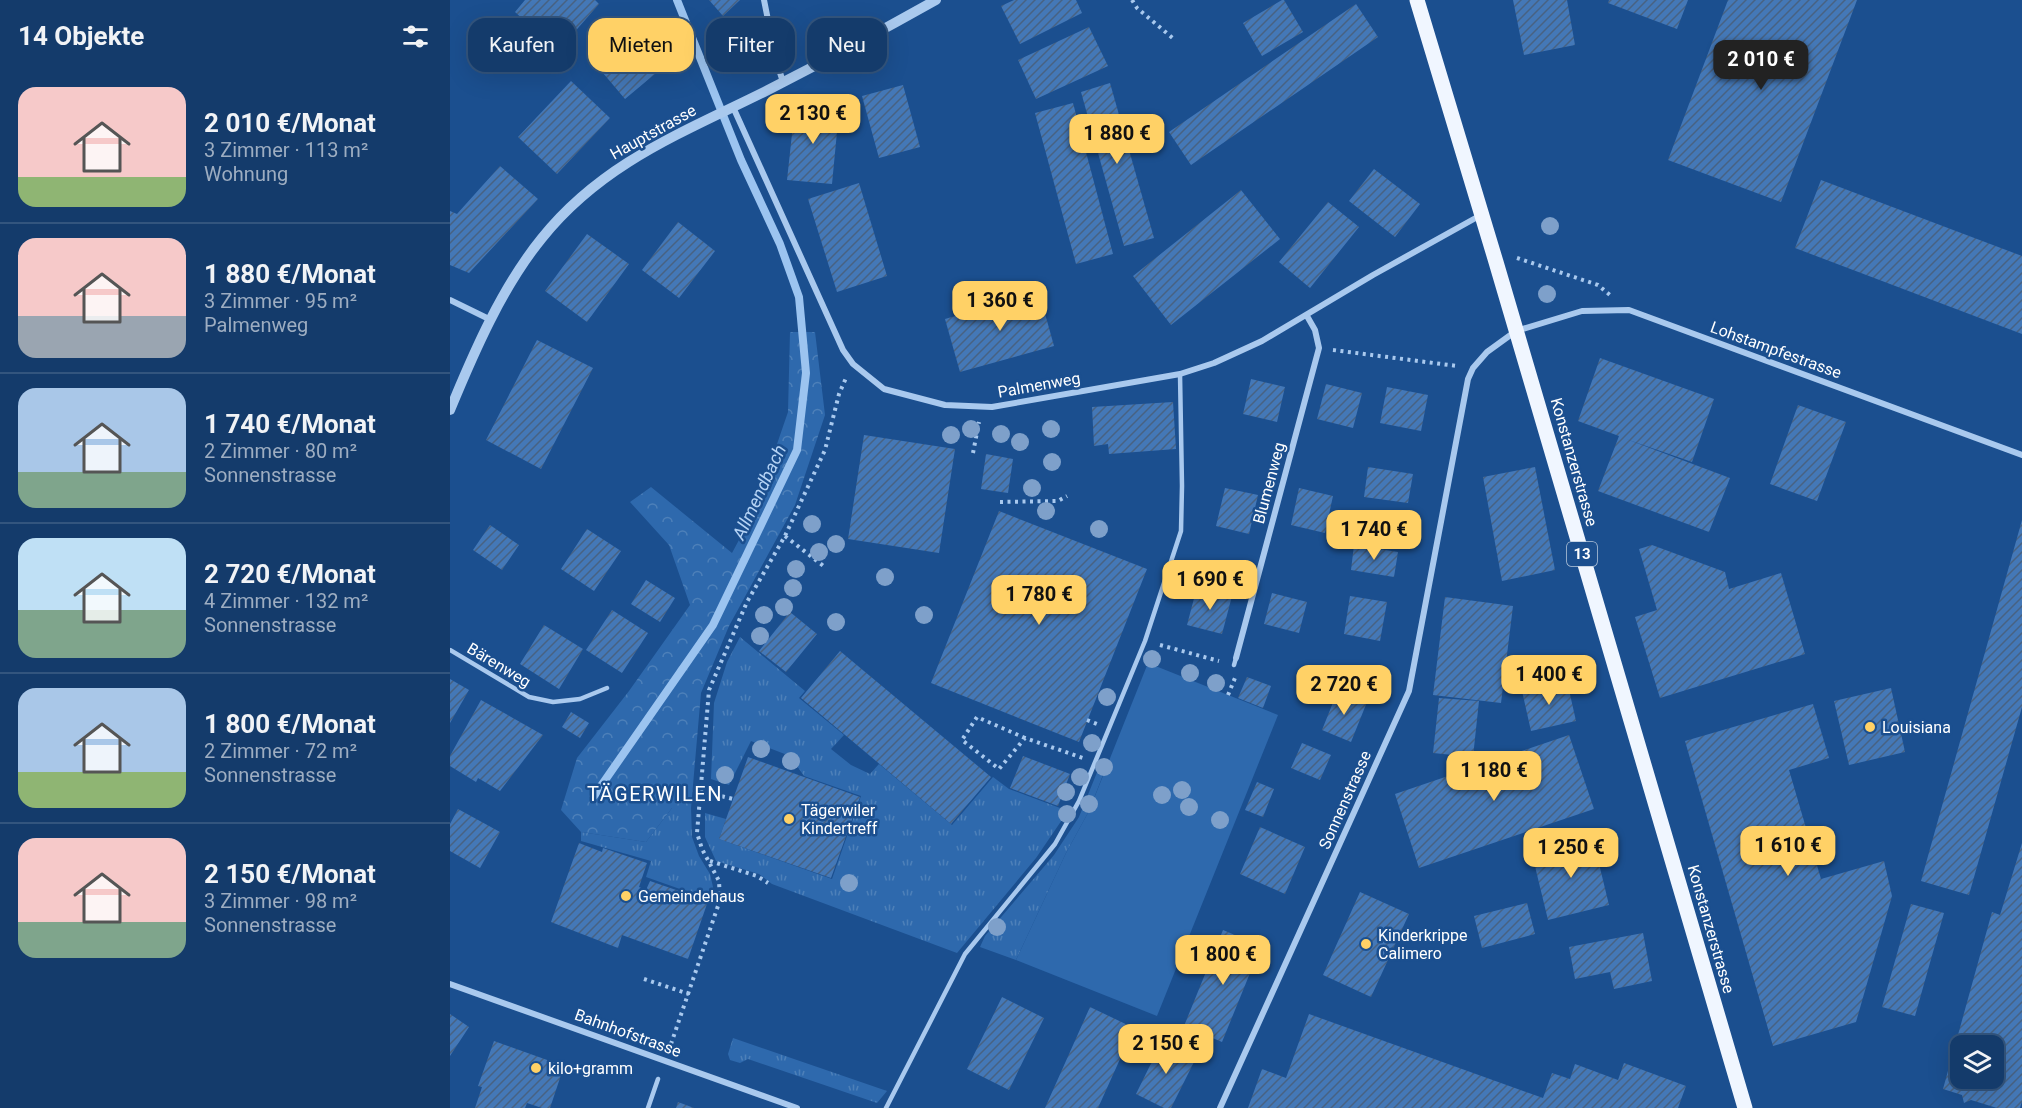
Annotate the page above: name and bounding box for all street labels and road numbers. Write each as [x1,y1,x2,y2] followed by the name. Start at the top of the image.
[607,101,699,163] street label: Hauptstrasse
[1708,317,1844,383] street label: Lohstampfestrasse
[996,368,1082,402] street label: Palmenweg
[1547,396,1601,528] street label: Konstanzerstrasse
[1249,440,1289,526] street label: Blumenweg
[1567,542,1597,566] road number: 13
[464,639,534,691] street label: Bärenweg
[1315,748,1375,852] street label: Sonnenstrasse
[1684,863,1738,995] street label: Konstanzerstrasse
[572,1005,684,1061] street label: Bahnhofstrasse

